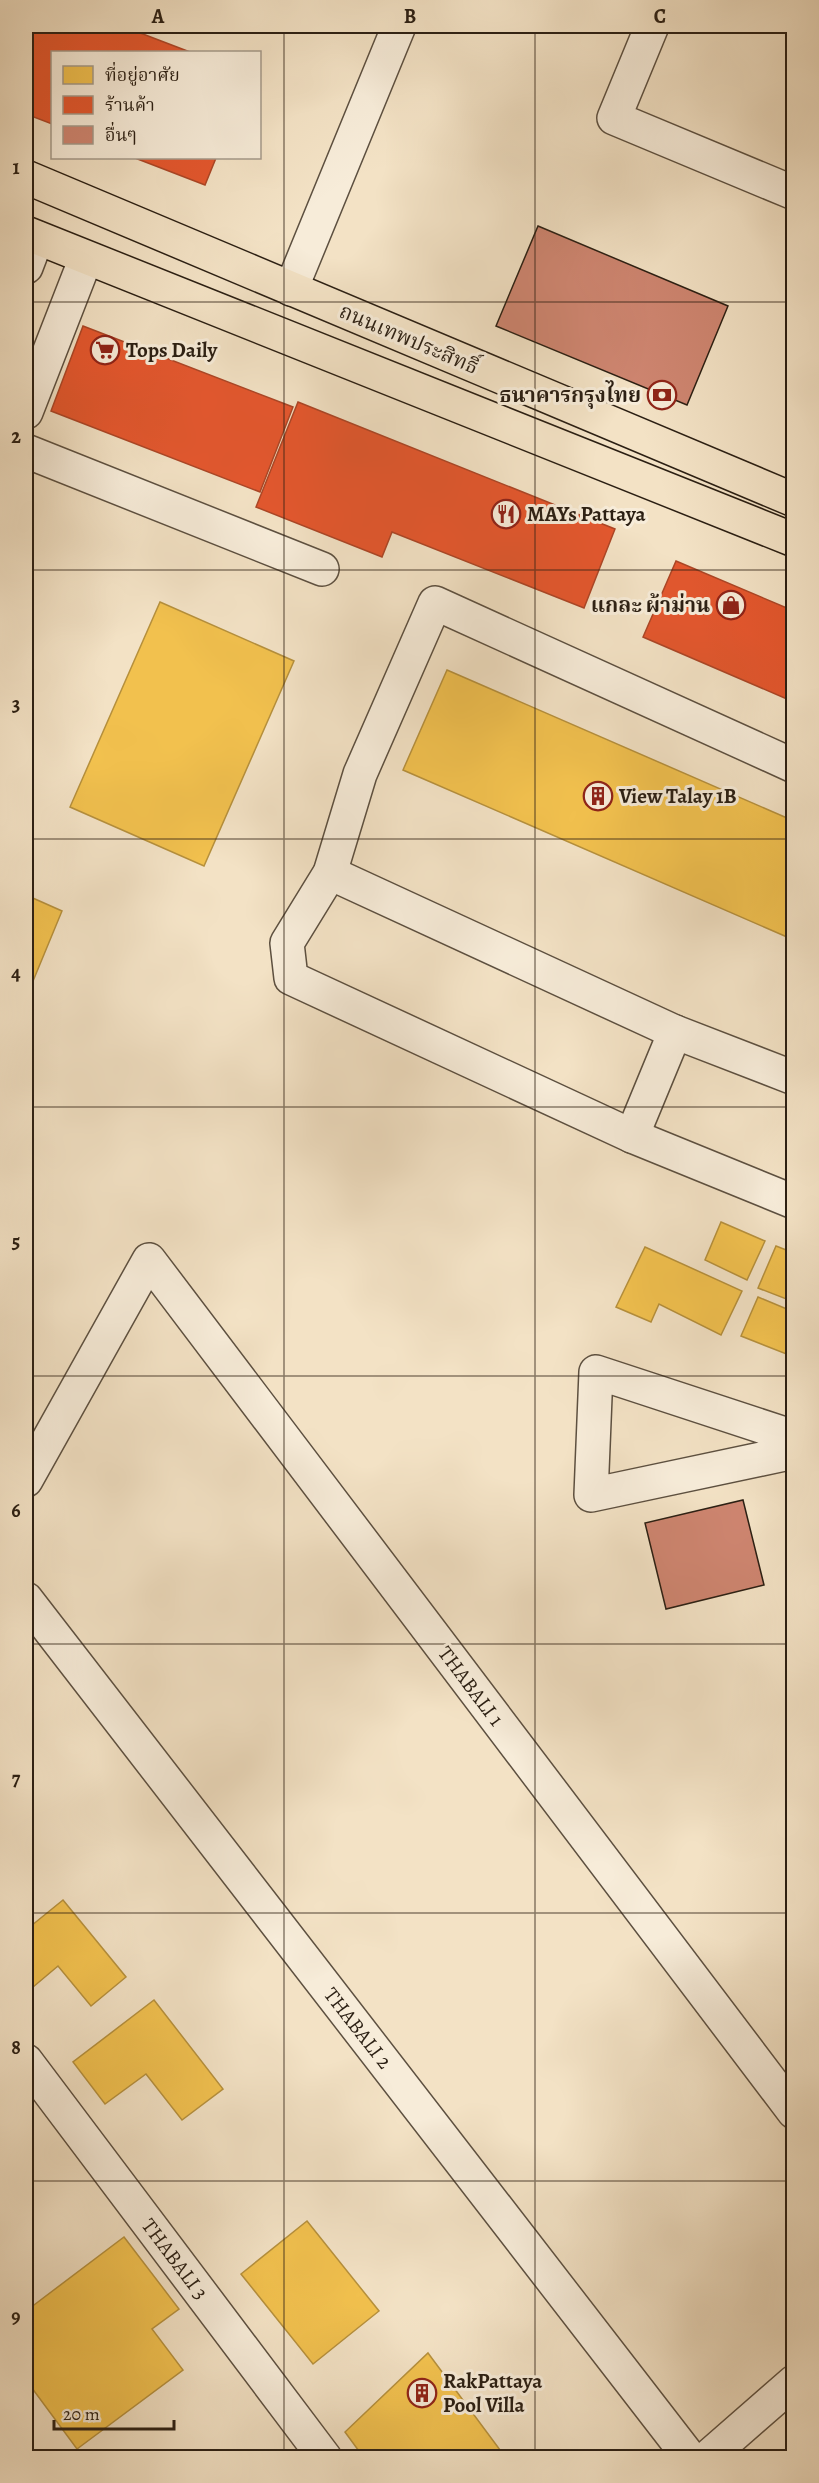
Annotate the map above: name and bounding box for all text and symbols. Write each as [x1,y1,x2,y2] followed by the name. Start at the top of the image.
[151,3,165,30] text: A
[404,3,416,30] text: B
[654,3,666,30] text: C
[51,51,261,159] legend
[105,61,180,87] text: ที่อยู่อาศัย
[105,93,155,117] text: ร้านค้า
[105,121,137,147] text: อื่นๆ
[12,154,20,181] text: 1
[335,296,485,382] street label: ถนนเทพประสิทธิ์
[89,334,121,366] supermarket icon: Tops Daily
[126,336,219,364] place label: Tops Daily
[646,379,678,411] bank icon: ธนาคารกรุงไทย
[499,380,641,409] place label: ธนาคารกรุงไทย
[11,423,21,450] text: 2
[490,498,522,530] restaurant icon: MAYs Pattaya
[527,500,646,528] place label: MAYs Pattaya
[715,589,747,621] shop icon: แกละ ผ้าม่าน
[591,591,710,619] place label: แกละ ผ้าม่าน
[12,691,20,718] text: 3
[582,780,614,812] building icon: View Talay 1B
[618,782,737,810] place label: View Talay 1B
[11,960,21,987] text: 4
[12,1228,20,1255] text: 5
[11,1497,21,1524] text: 6
[432,1640,510,1732] street label: THABALI 1
[12,1765,21,1792] text: 7
[317,1982,399,2074] street label: THABALI 2
[11,2034,21,2061] text: 8
[135,2213,215,2305] street label: THABALI 3
[11,2303,21,2330] text: 9
[443,2367,543,2419] place label: RakPattaya Pool Villa
[406,2377,438,2409] building icon: RakPattaya Pool Villa
[54,2393,174,2431] scale bar
[63,2402,100,2426] text: 20 m

